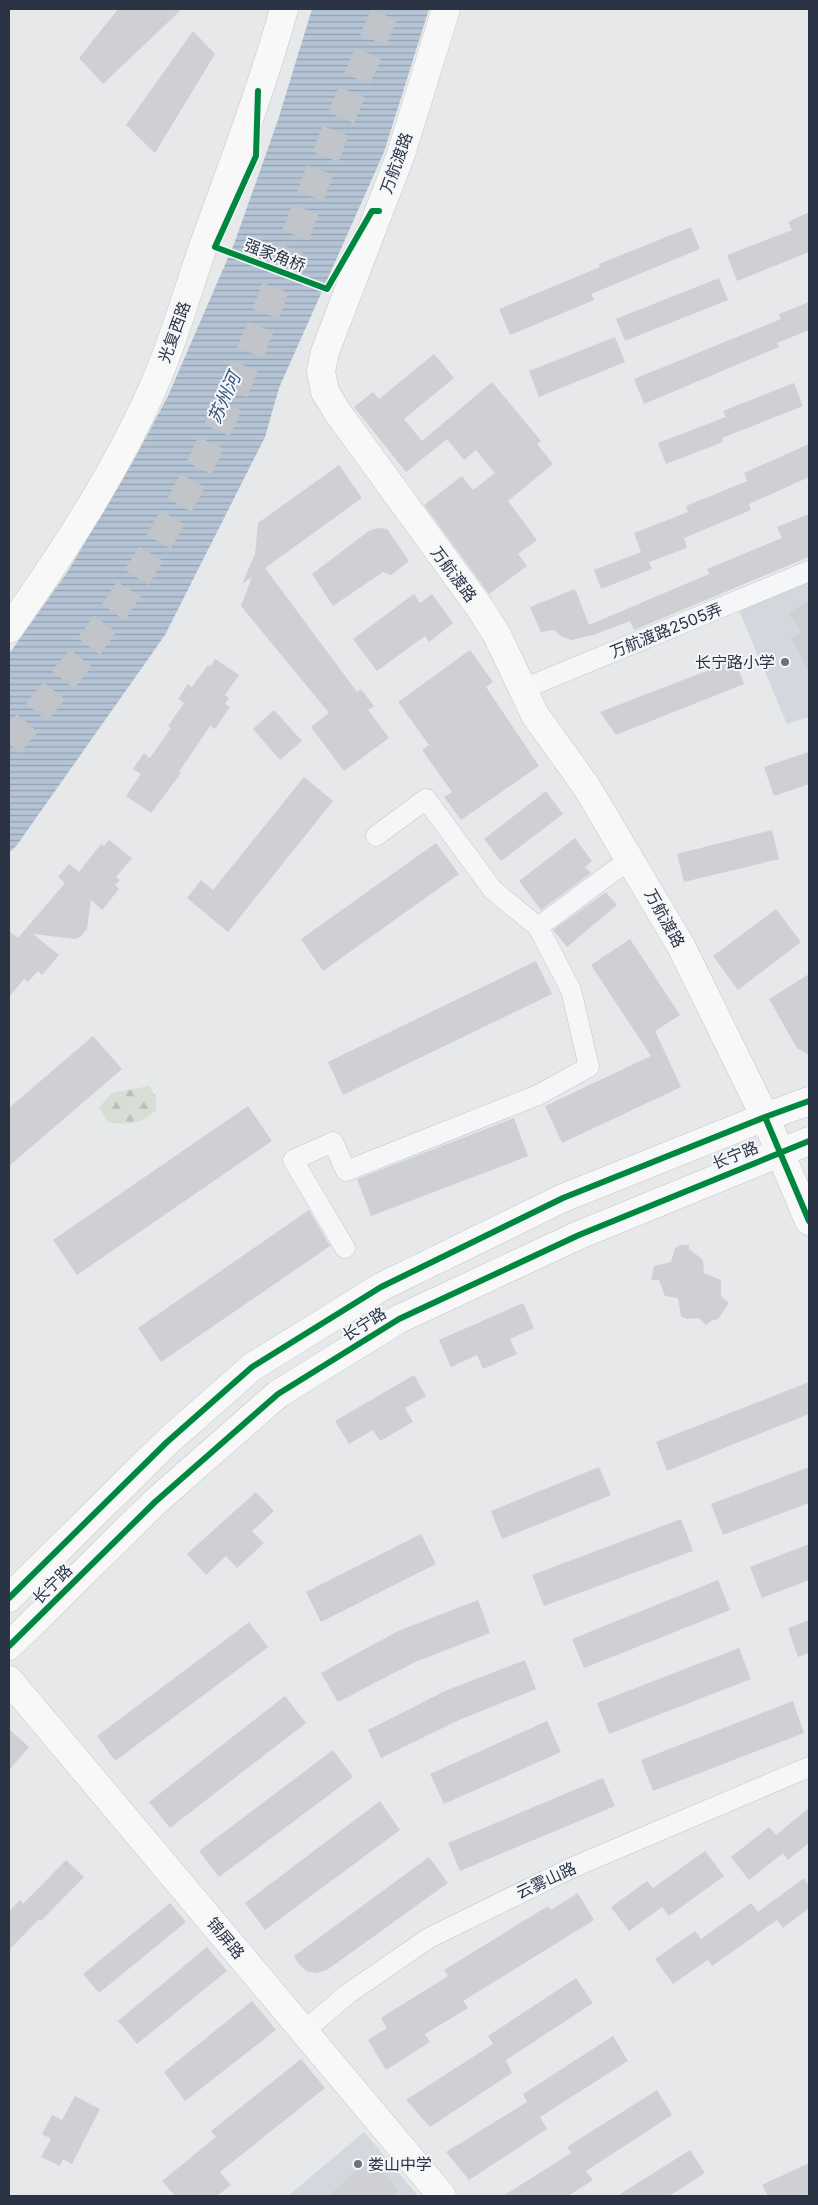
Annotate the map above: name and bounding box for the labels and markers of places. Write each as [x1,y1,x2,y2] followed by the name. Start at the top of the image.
[695,652,775,672] place label: 长宁路小学
[779,656,791,668] marker: 长宁路小学
[368,2154,432,2174] place label: 娄山中学
[352,2158,364,2170] marker: 娄山中学

